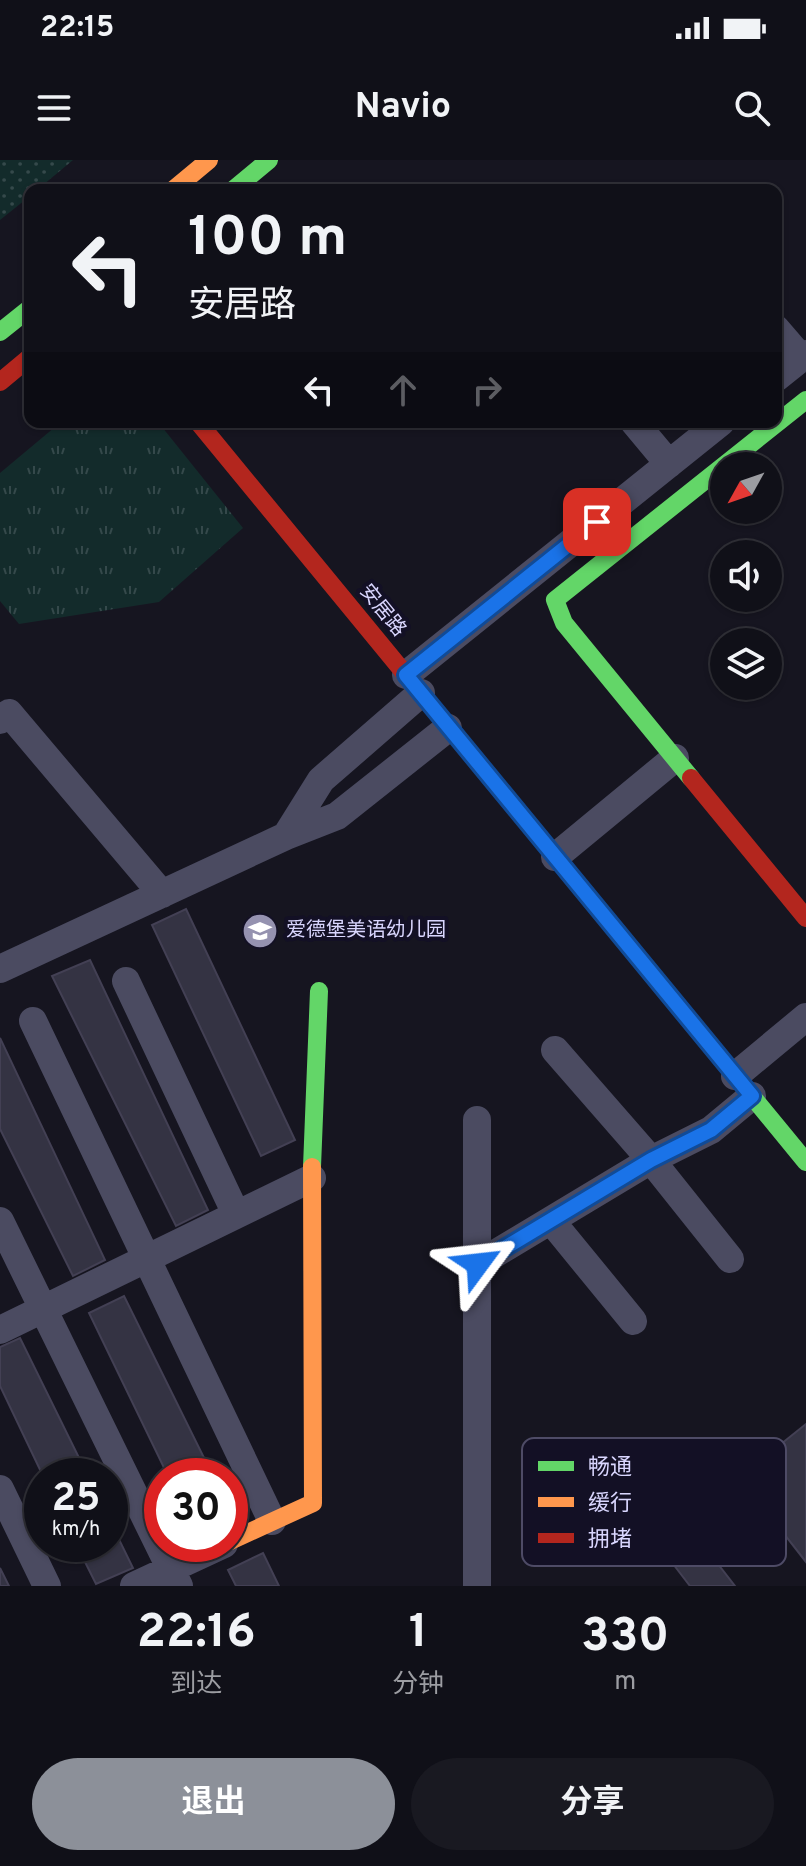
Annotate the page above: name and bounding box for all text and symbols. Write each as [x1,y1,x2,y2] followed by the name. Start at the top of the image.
[40,10,114,47] text: 22:15
[355,85,451,131] text: Navio
[32,86,76,130] icon: menu
[730,86,774,130] icon: search
[188,205,347,275] text: 100 m
[56,216,160,320] icon: left
[188,284,296,330] text: 安居路
[297,368,341,412] icon: left
[381,368,425,412] icon: ahead
[465,368,509,412] icon: right
[710,452,782,524] north arrow
[710,452,782,700] map controls
[563,488,631,556] pin
[575,500,619,544] icon: arrive
[710,540,782,612] button: sound
[353,580,411,642] street label: 安居路
[710,628,782,700] button: layers
[241,912,279,950] school or university icon: 爱德堡美语幼儿园
[286,918,446,944] place label: 爱德堡美语幼儿园
[436,1222,520,1306] position arrow
[522,1438,786,1566] legend
[588,1455,632,1482] text: 畅通
[144,1458,248,1562] speed limit sign: 30
[52,1475,100,1525] text: 25
[588,1491,632,1518] text: 缓行
[52,1517,100,1543] text: km/h
[588,1527,632,1554] text: 拥堵
[137,1604,256,1664] text: 22:16
[409,1604,428,1664] text: 1
[581,1608,669,1668] text: 330
[614,1666,636,1699] text: m
[170,1669,222,1702] text: 到达
[392,1669,444,1702] text: 分钟
[32,1758,395,1850] button: 退出
[411,1758,774,1850] button: 分享

